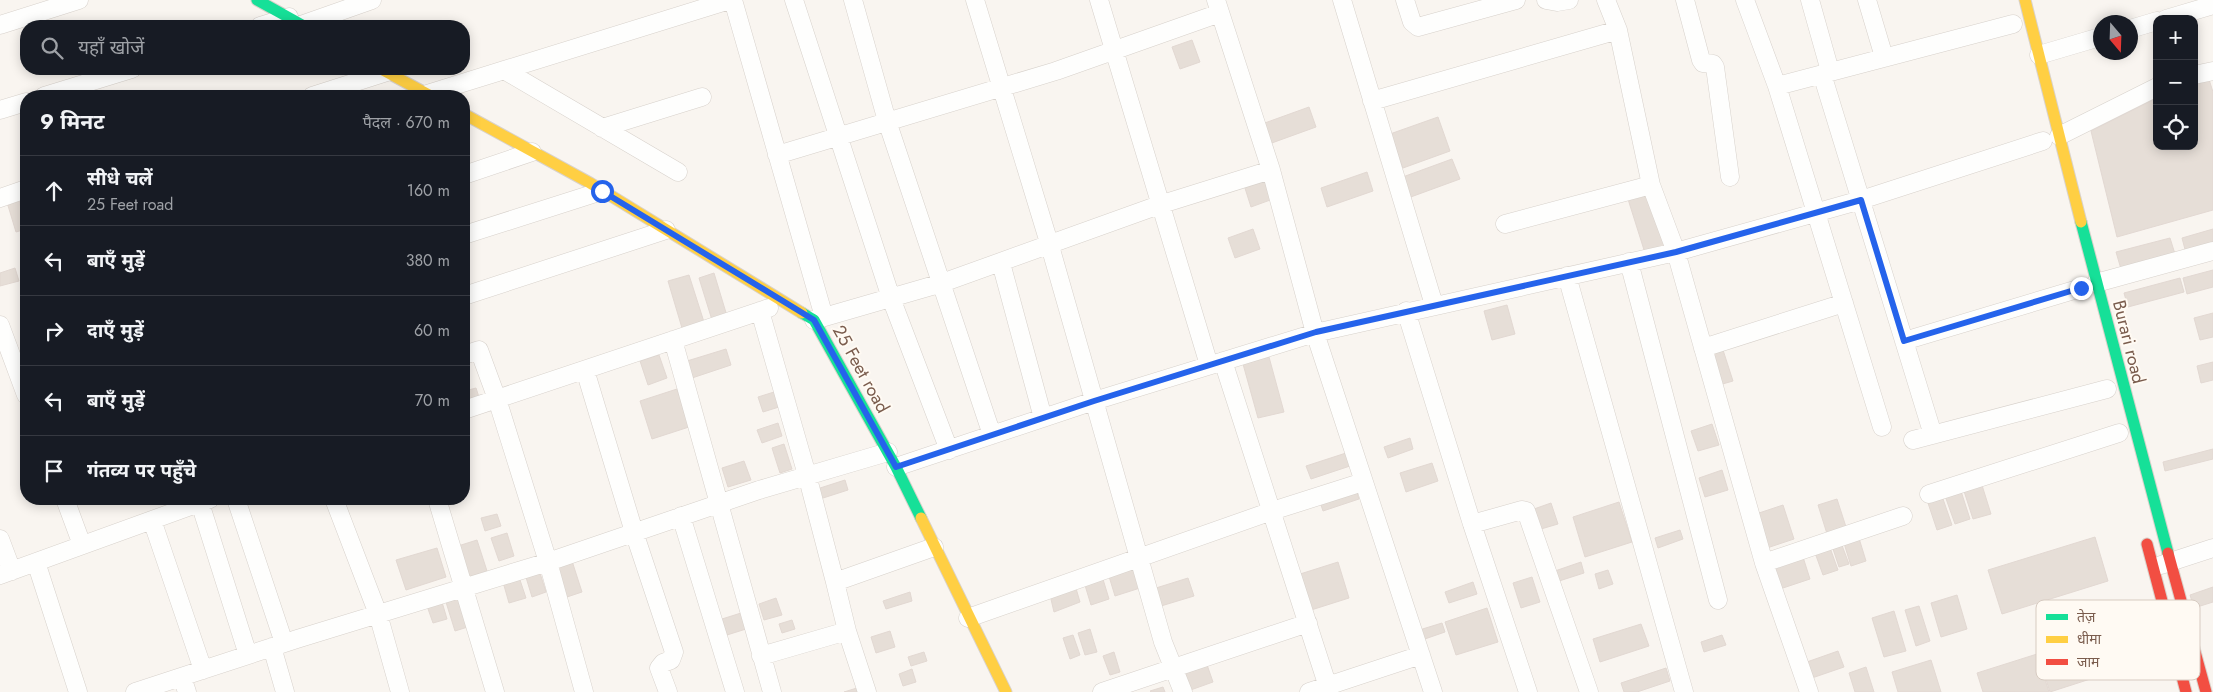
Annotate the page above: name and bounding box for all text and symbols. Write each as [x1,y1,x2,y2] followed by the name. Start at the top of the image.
[2093,15,2138,60] north arrow
[2153,15,2198,150] map controls
[2153,15,2198,60] button: +
[20,20,470,75] search box
[38,34,66,62] icon: search
[78,34,144,61] text: यहाँ खोजें
[2153,60,2198,105] button: −
[2153,105,2198,150] button: locate
[40,107,104,137] text: 9 मिनट
[363,111,450,134] text: पैदल · 670 m
[87,165,153,192] text: सीधे चलें
[40,177,68,205] icon: ahead
[407,179,450,202] text: 160 m
[591,180,614,203] route start
[87,193,173,216] text: 25 Feet road
[40,247,68,275] icon: left
[87,247,145,274] text: बाएँ मुड़ें
[406,249,450,272] text: 380 m
[2070,277,2093,300] route end
[2106,298,2152,386] street label: Burari road
[40,317,68,345] icon: right
[87,317,144,344] text: दाएँ मुड़ें
[414,319,450,342] text: 60 m
[826,320,896,418] street label: 25 Feet road
[40,387,68,415] icon: left
[87,387,145,414] text: बाएँ मुड़ें
[415,389,450,412] text: 70 m
[40,457,68,485] icon: arrive
[87,457,196,484] text: गंतव्य पर पहुँचे
[2036,600,2200,680] legend
[2077,607,2096,627] text: तेज़
[2077,629,2102,649] text: धीमा
[2077,652,2100,672] text: जाम

